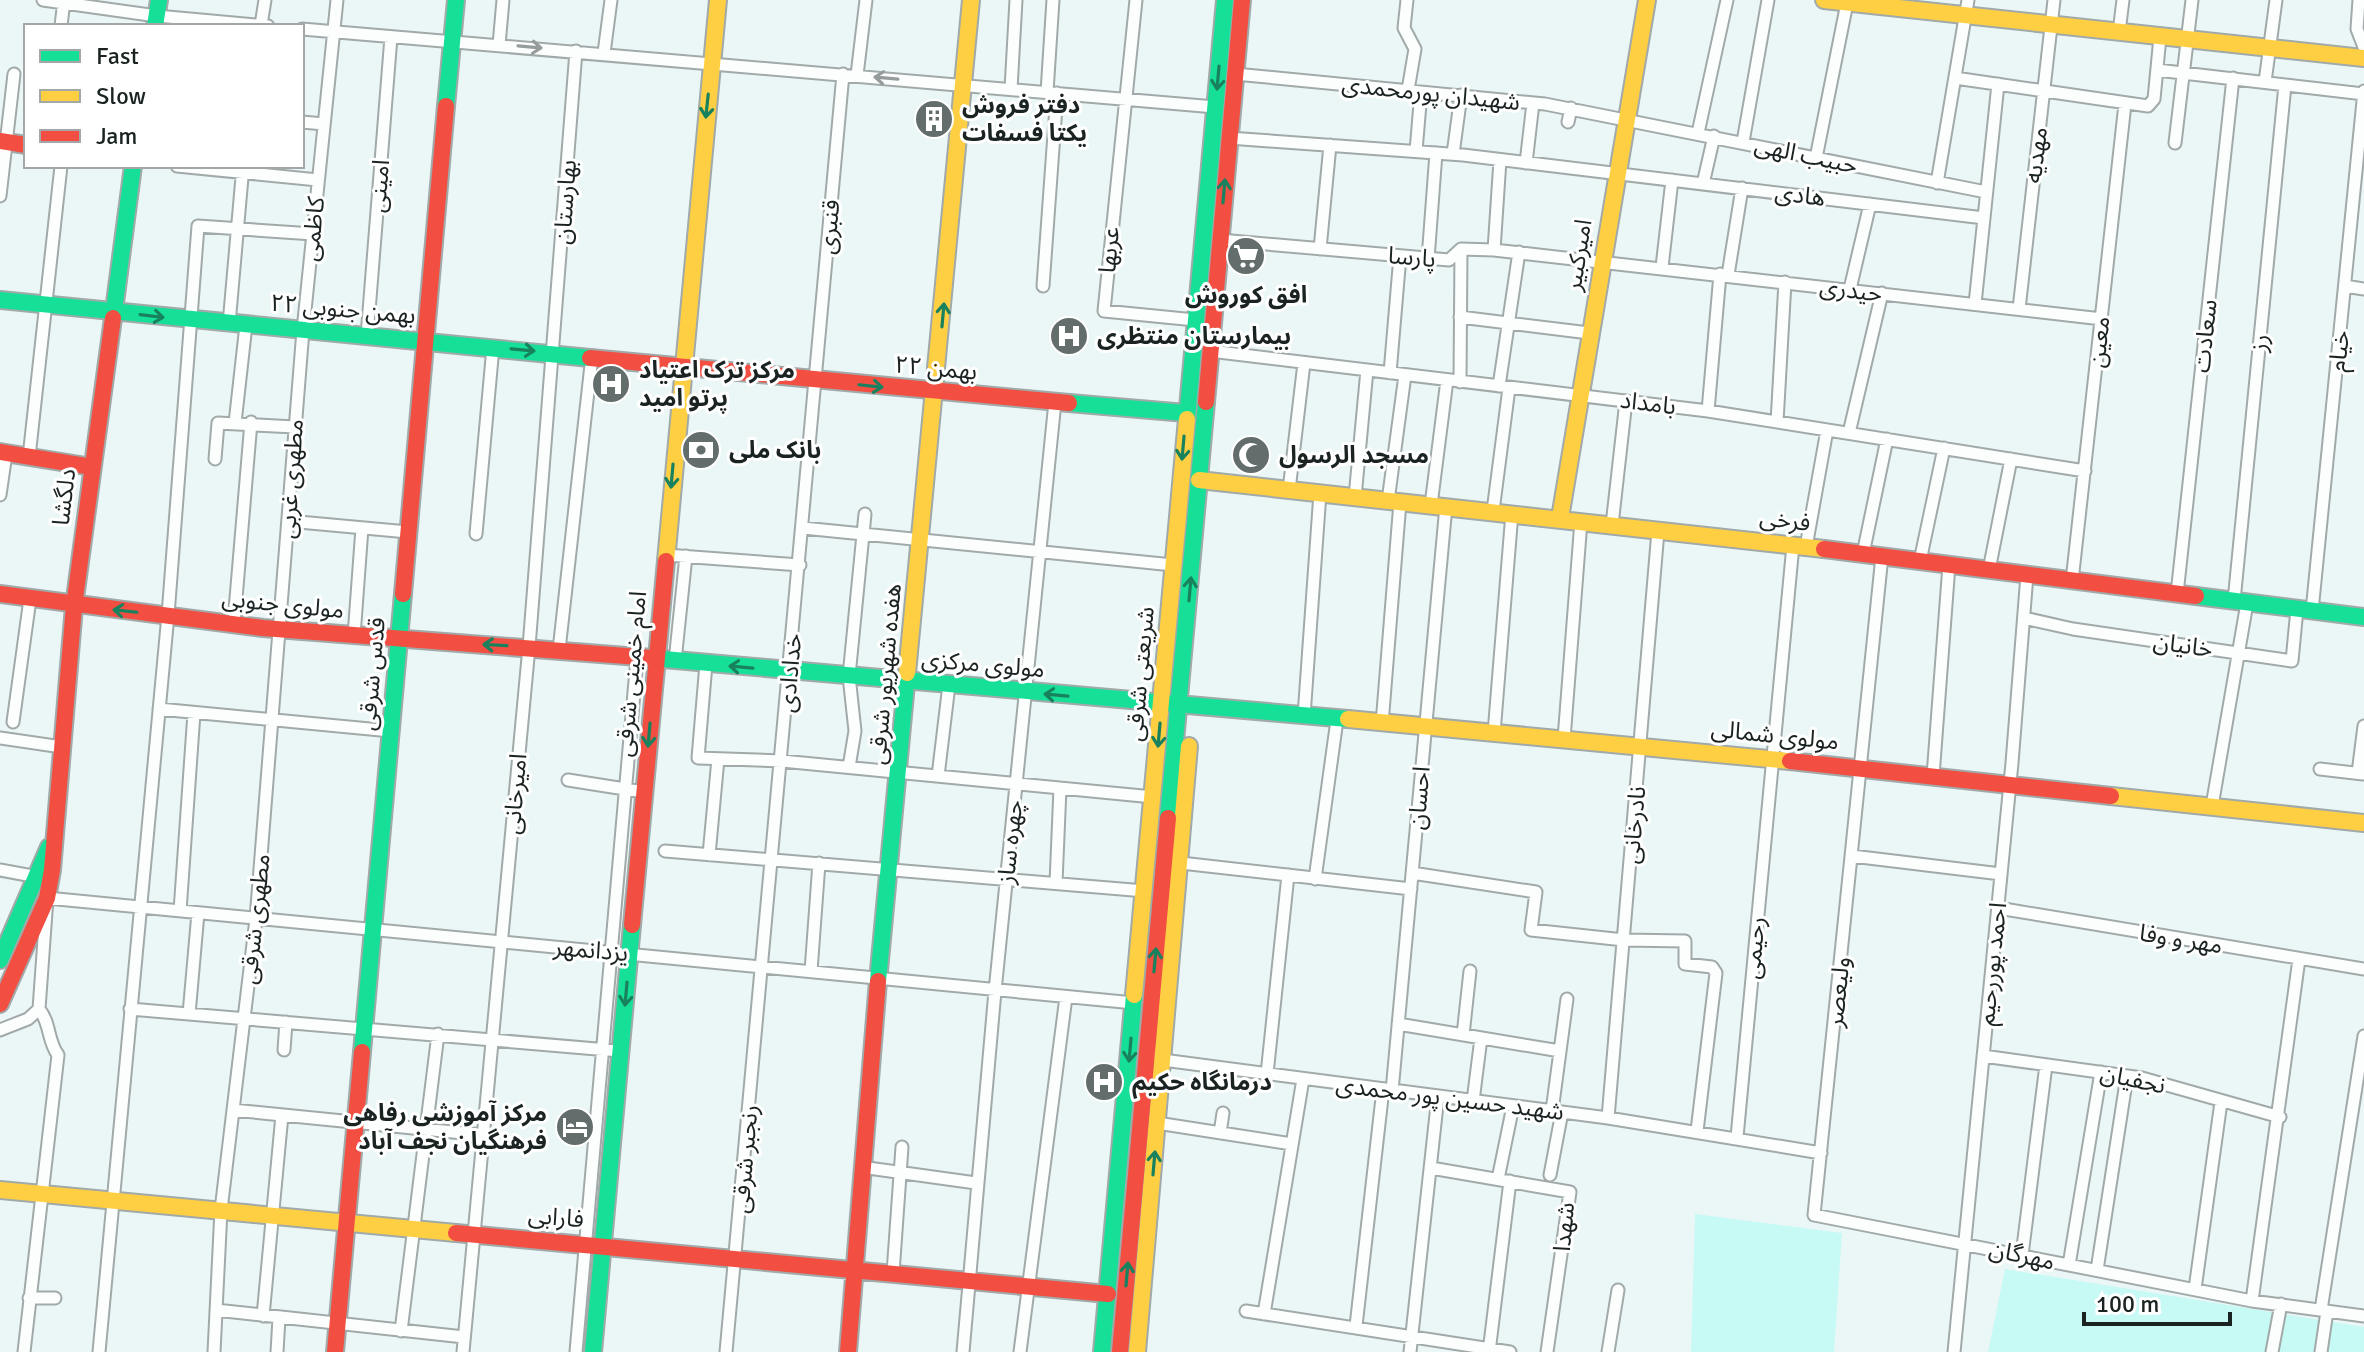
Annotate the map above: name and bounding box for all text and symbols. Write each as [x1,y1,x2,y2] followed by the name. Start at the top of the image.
[24,24,304,168] legend
[516,40,542,55] one-way arrow
[96,41,139,71] text: Fast
[1210,64,1225,91] one-way arrow
[1340,69,1522,117] street label: شهیدان پورمحمدی
[873,70,900,85] one-way arrow
[96,81,146,111] text: Slow
[962,90,1087,148] place label: دفتر فروش یکتا فسفات
[700,92,715,118] one-way arrow
[913,98,955,140] building icon: دفتر فروش یکتا فسفات
[96,121,137,151] text: Jam
[2018,125,2054,185] street label: مهدیه
[1752,129,1860,181] street label: حبیب الهی
[362,158,396,214] street label: امینی
[547,159,583,245] street label: بهارستان
[1773,177,1827,213] street label: هادی
[1217,178,1232,205] one-way arrow
[295,194,331,263] street label: کاظمی
[812,198,846,256] street label: قنبری
[1557,217,1598,294] street label: امیرکبیر
[1092,226,1126,274] street label: عربها
[1225,235,1267,277] supermarket icon: افق کوروش
[1387,240,1437,274] street label: پارسا
[1818,271,1884,309] street label: حیدری
[1185,280,1307,310] place label: افق کوروش
[269,288,417,330] street label: ۲۲ بهمن جنوبی
[2186,298,2224,374] street label: سعادت
[935,302,950,329] one-way arrow
[139,309,165,324] one-way arrow
[1048,315,1090,357] hospital icon: بیمارستان منتظری
[2081,315,2117,369] street label: معین
[1097,321,1291,351] place label: بیمارستان منتظری
[2322,329,2359,374] street label: خیام
[2243,333,2275,354] street label: رز
[509,342,536,357] one-way arrow
[893,349,979,387] street label: ۲۲ بهمن
[639,355,795,414] place label: مرکز ترک اعتیاد پرتو امید
[590,363,632,405] hospital icon: مرکز ترک اعتیاد پرتو امید
[857,379,884,394] one-way arrow
[1618,385,1678,421] street label: بامداد
[272,418,310,540] street label: مطهری غربی
[680,429,722,471] bank icon: بانک ملی
[1175,434,1190,461] one-way arrow
[1230,434,1272,476] mosque icon: مسجد الرسول
[729,435,821,465] place label: بانک ملی
[1279,440,1429,470] place label: مسجد الرسول
[665,462,680,489] one-way arrow
[46,467,82,527] street label: دلگشا
[1758,502,1812,538] street label: فرخی
[1182,576,1197,603] one-way arrow
[862,582,908,766] street label: هفده شهریور شرقی
[220,583,346,625] street label: مولوی جنوبی
[609,590,656,758] street label: امام خمینی شرقی
[112,603,139,618] one-way arrow
[1119,605,1161,743] street label: شریعتی شرقی
[352,616,392,732] street label: قدس شرقی
[2151,626,2215,664] street label: خانیان
[772,632,808,714] street label: خدادادی
[482,638,509,653] one-way arrow
[920,644,1046,684] street label: مولوی مرکزی
[728,659,755,674] one-way arrow
[1043,687,1070,702] one-way arrow
[1709,713,1841,757] street label: مولوی شمالی
[642,721,657,748] one-way arrow
[1151,721,1166,748] one-way arrow
[497,752,533,836] street label: امیرخانی
[1401,765,1437,831] street label: احسان
[1616,785,1652,865] street label: نادرخانی
[991,798,1029,887] street label: چهره ساز
[233,852,277,986] street label: مطهری شرقی
[1971,901,2015,1027] street label: احمد پوررحیم
[1736,916,1772,980] street label: رحیمی
[2137,918,2225,960] street label: مهر و وفا
[551,932,630,968] street label: یزدانمهر
[1148,947,1163,974] one-way arrow
[1819,955,1857,1030] street label: ولیعصر
[618,980,633,1007] one-way arrow
[1122,1036,1137,1063] one-way arrow
[2098,1057,2168,1101] street label: نجفیان
[1083,1061,1125,1103] hospital icon: درمانگاه حکیم
[1132,1067,1272,1099] place label: درمانگاه حکیم
[1334,1069,1566,1127] street label: شهید حسین پور محمدی
[343,1098,547,1156] place label: مرکز آموزشی رفاهی فرهنگیان نجف آباد
[725,1103,765,1215] street label: رنجبر شرقی
[554,1106,596,1148] hotel icon: مرکز آموزشی رفاهی فرهنگیان نجف آباد
[1147,1150,1162,1177] one-way arrow
[527,1200,585,1234] street label: فارابی
[1547,1201,1581,1253] street label: شهدا
[1986,1233,2058,1277] street label: مهرگان
[1120,1261,1135,1288] one-way arrow
[2084,1276,2230,1326] scale bar
[2096,1289,2159,1319] text: 100 m

